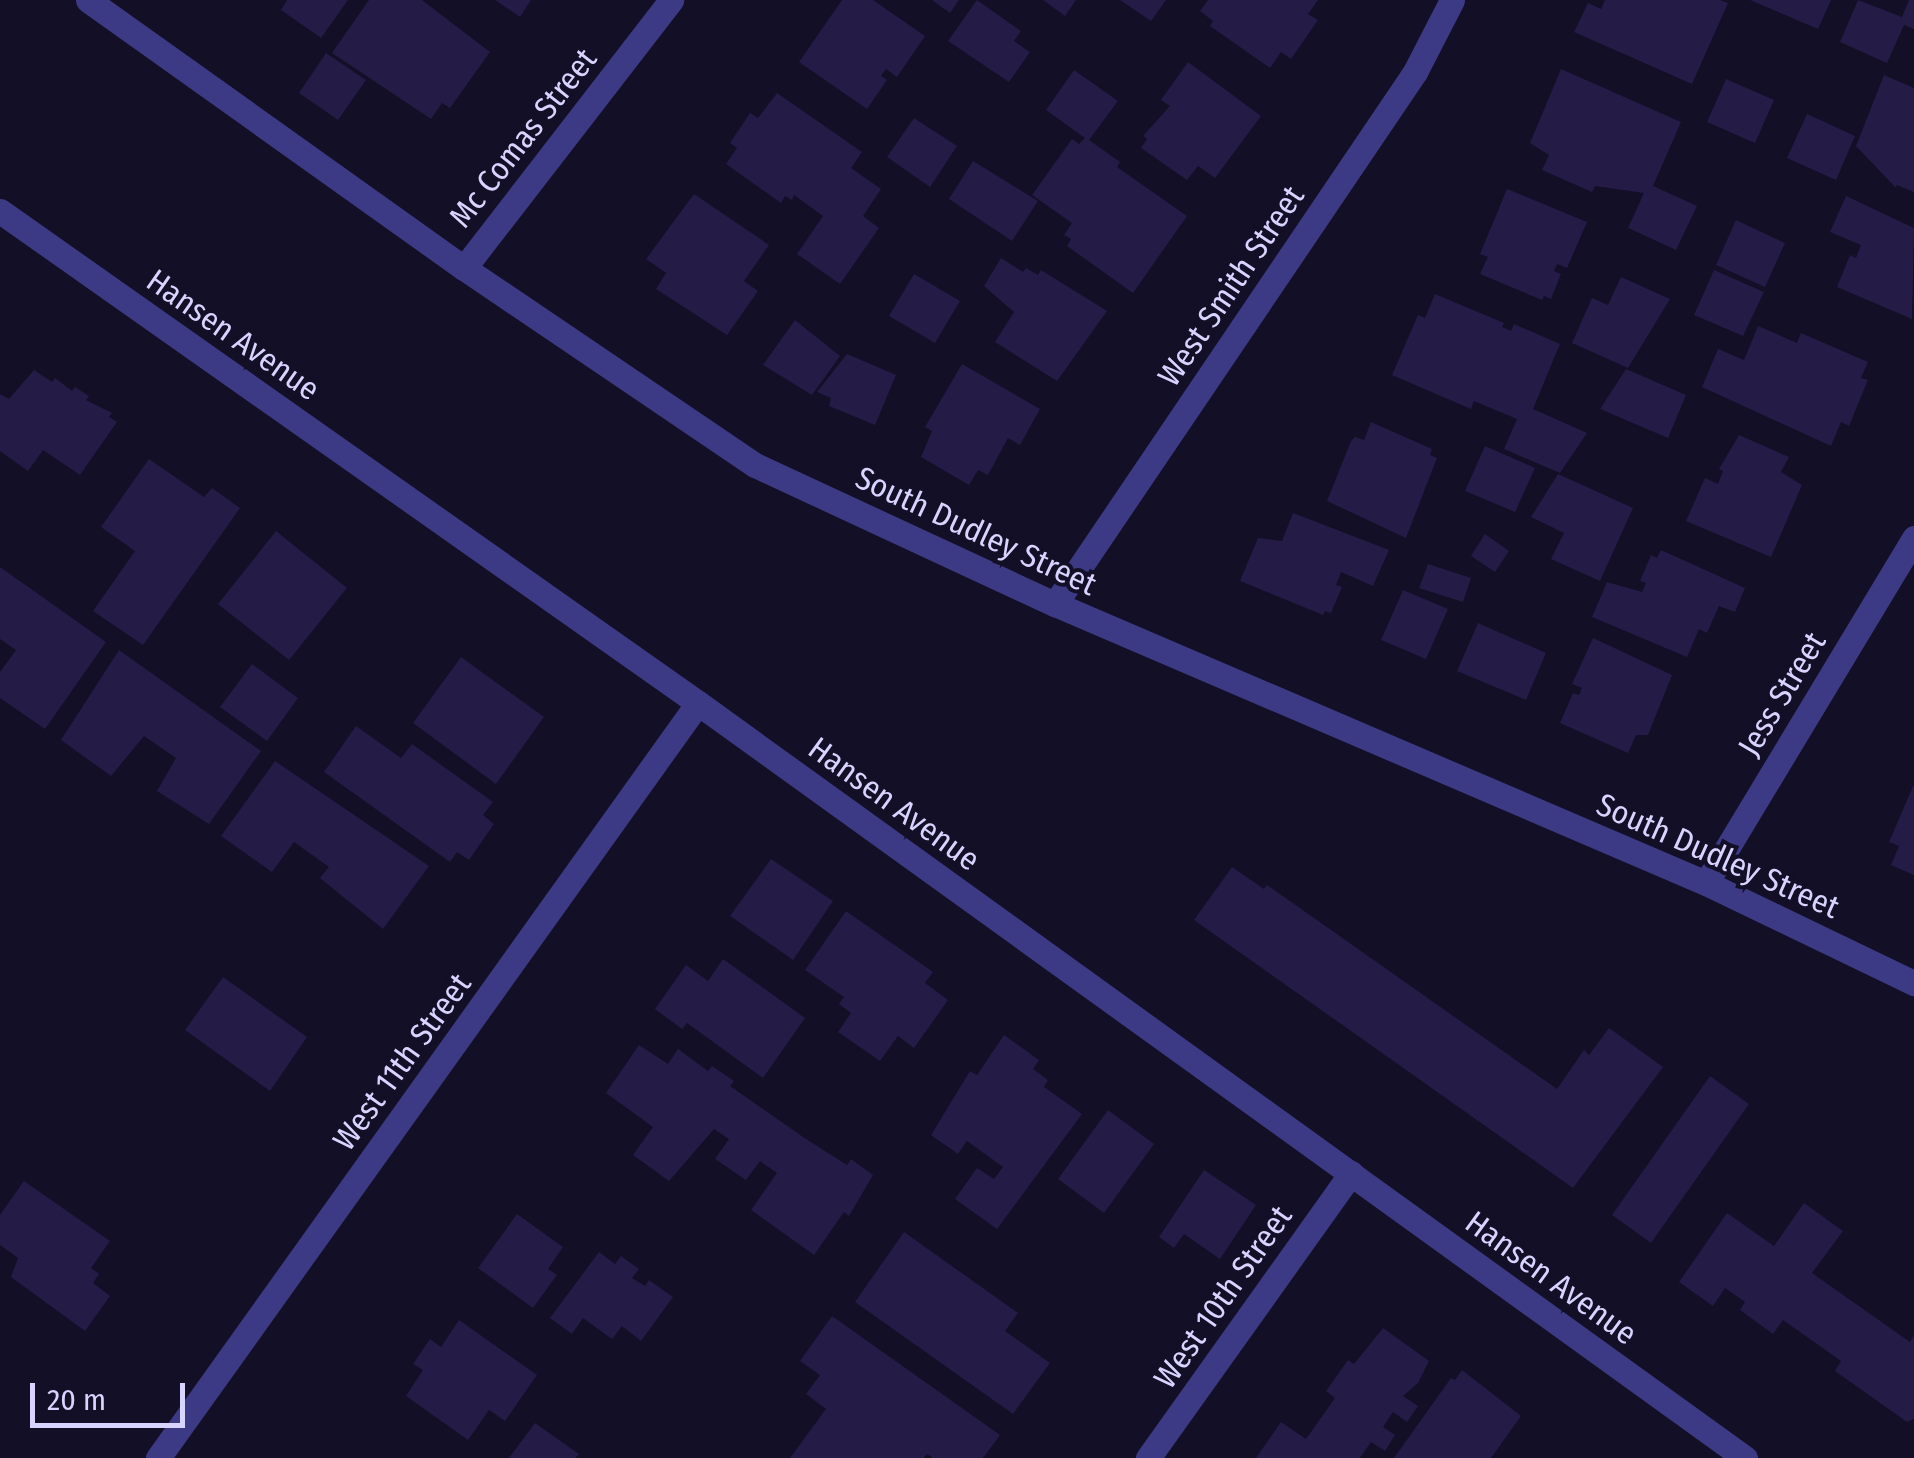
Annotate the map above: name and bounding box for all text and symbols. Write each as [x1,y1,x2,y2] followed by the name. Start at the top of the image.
[441,41,605,235] street label: Mc Comas Street
[1150,179,1312,393] street label: West Smith Street
[139,261,327,409] street label: Hansen Avenue
[850,458,1102,604] street label: South Dudley Street
[1730,625,1834,763] street label: Jess Street
[801,729,987,879] street label: Hansen Avenue
[1591,785,1845,927] street label: South Dudley Street
[325,966,479,1158] street label: West 11th Street
[1146,1198,1300,1396] street label: West 10th Street
[1458,1203,1644,1353] street label: Hansen Avenue
[35,1363,190,1425] scale bar
[47,1382,106,1418] text: 20 m

